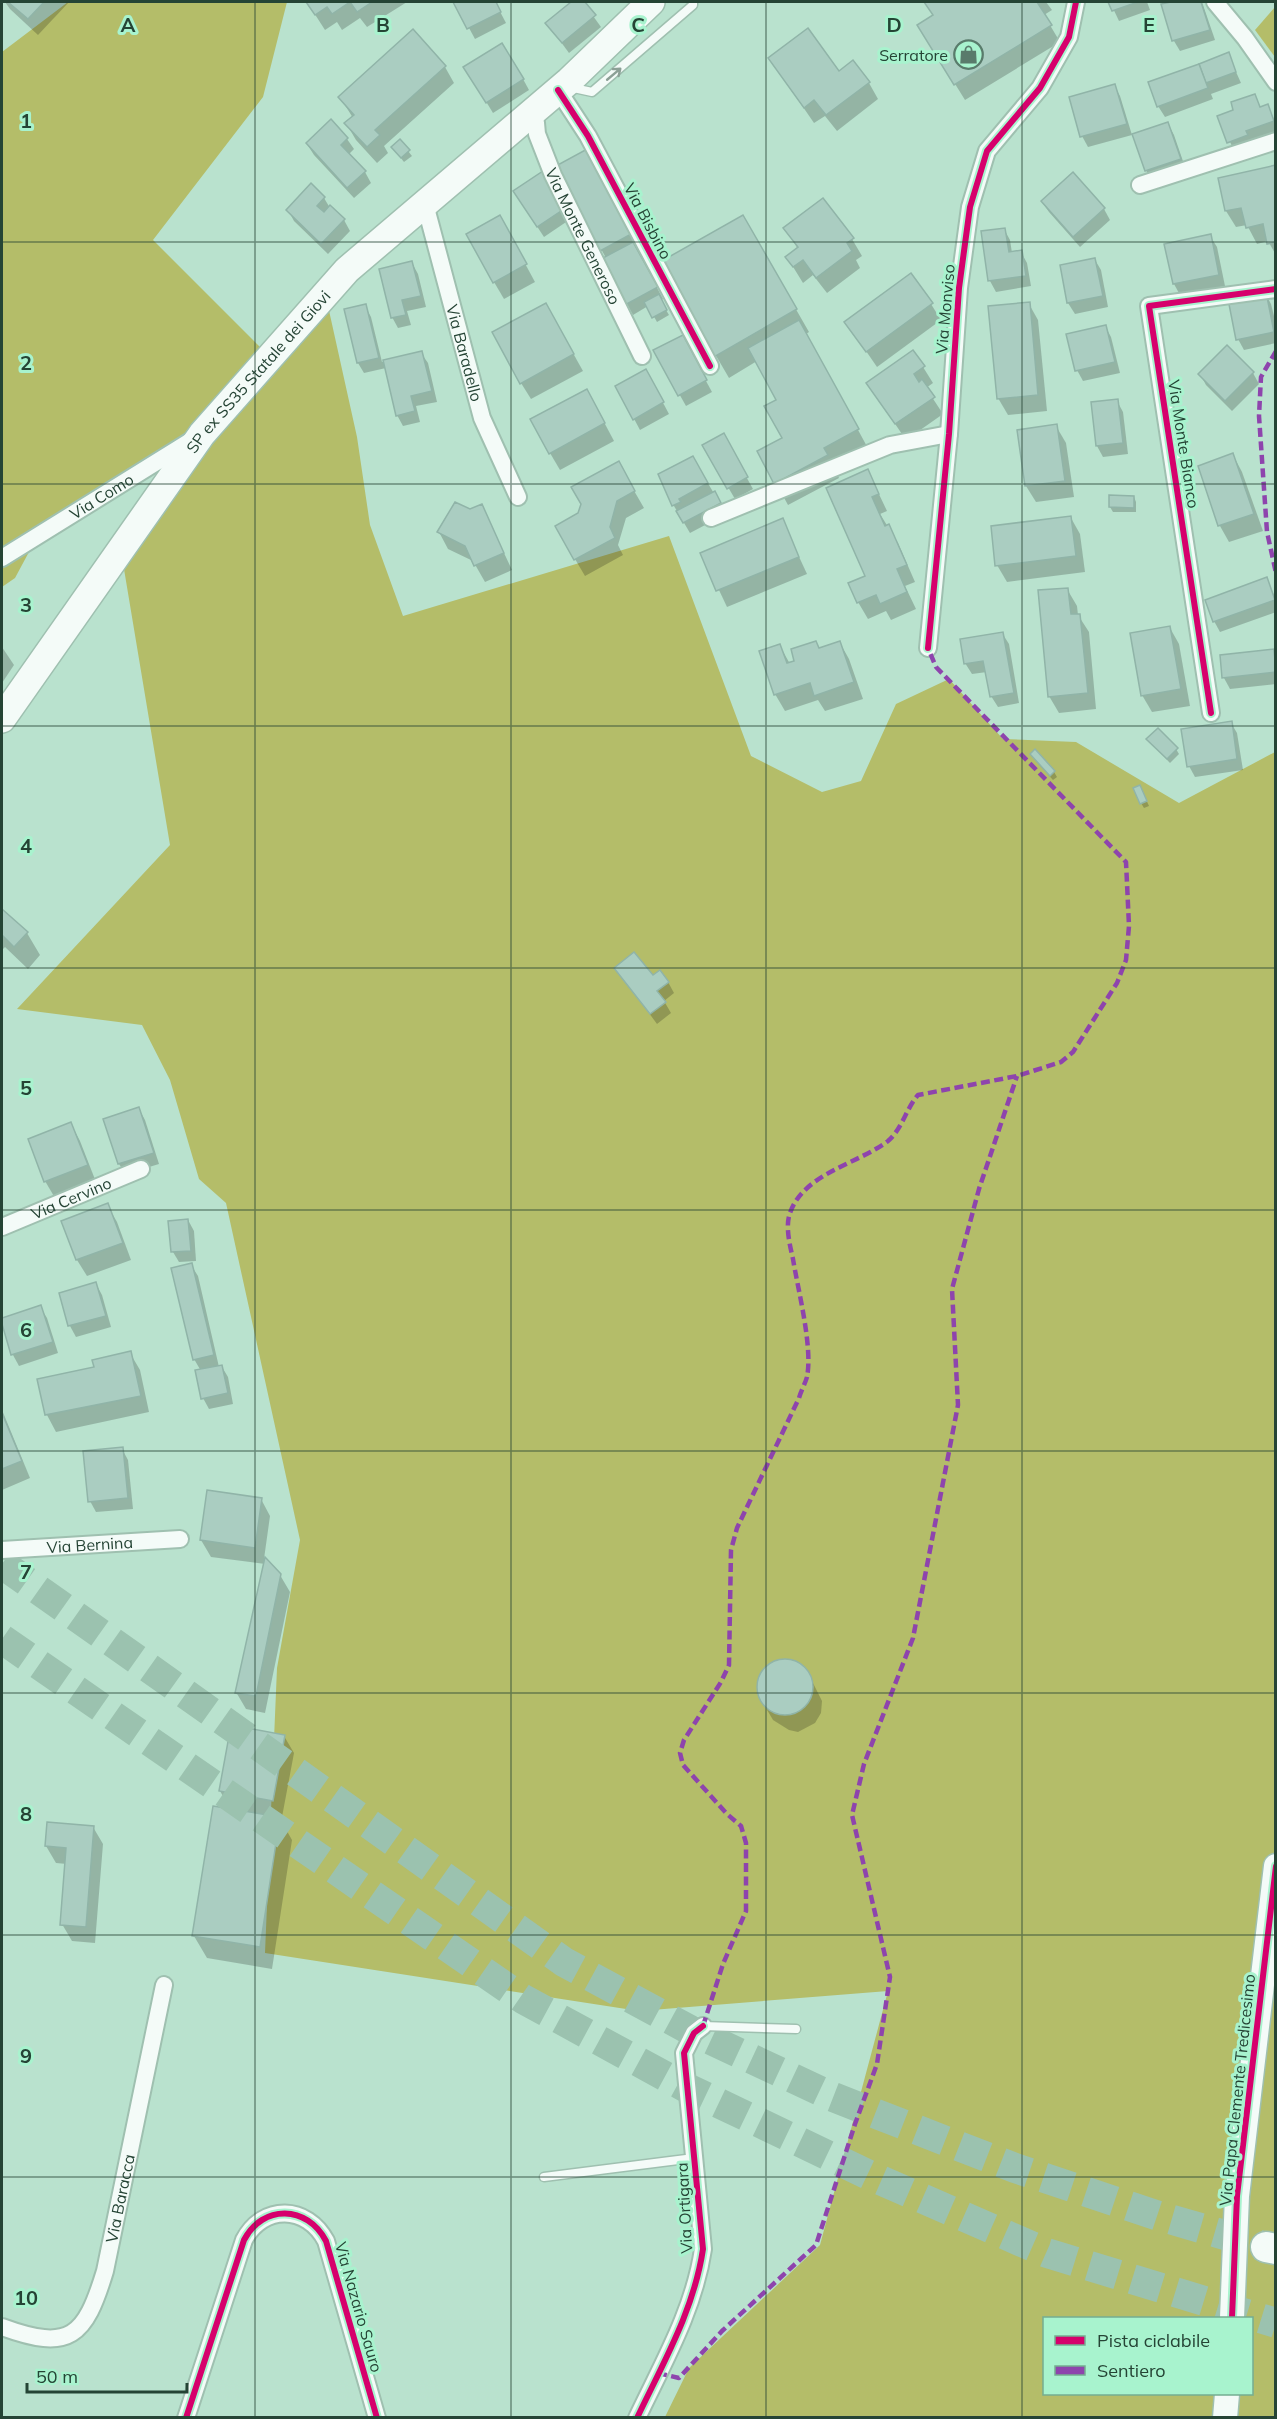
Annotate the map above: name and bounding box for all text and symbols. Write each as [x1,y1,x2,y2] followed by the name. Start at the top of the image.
[121,12,136,37] text: A
[376,12,390,37] text: B
[631,12,645,37] text: C
[886,12,902,37] text: D
[1143,12,1155,37] text: E
[953,39,985,71] shop icon: Serratore
[879,45,948,65] place label: Serratore
[606,67,621,81] one-way arrow
[20,108,32,133] text: 1
[541,165,625,308] street label: Via Monte Generoso
[620,180,676,262] street label: Via Bisbino
[931,263,959,355] street label: Via Monviso
[182,286,334,457] street label: SP ex SS35 Statale dei Giovi
[442,302,487,404] street label: Via Baradello
[20,350,32,375] text: 2
[1164,378,1204,510] street label: Via Monte Bianco
[66,469,137,524] street label: Via Como
[20,592,32,617] text: 3
[20,833,32,858] text: 4
[20,1075,32,1100] text: 5
[28,1173,114,1224] street label: Via Cervino
[20,1317,32,1342] text: 6
[46,1532,134,1557] street label: Via Bernina
[20,1559,32,1584] text: 7
[20,1801,32,1826] text: 8
[1215,1973,1259,2207] street label: Via Papa Clemente Tredicesimo
[20,2043,32,2068] text: 9
[101,2152,139,2244] street label: Via Baracca
[672,2162,696,2254] street label: Via Ortigara
[331,2240,387,2374] street label: Via Nazario Sauro
[14,2285,38,2310] text: 10
[1043,2317,1253,2395] legend
[1097,2329,1210,2352] text: Pista ciclabile
[27,2356,188,2394] scale bar
[1097,2359,1166,2382] text: Sentiero
[36,2365,78,2388] text: 50 m

